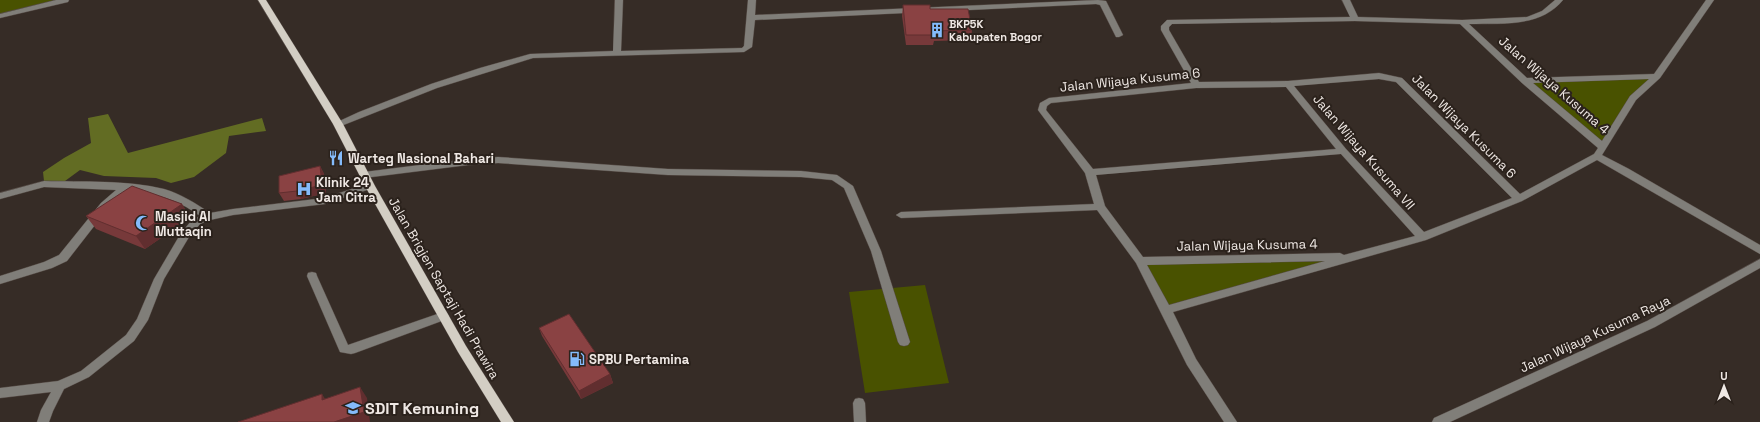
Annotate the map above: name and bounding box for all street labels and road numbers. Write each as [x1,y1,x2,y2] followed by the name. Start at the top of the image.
[1495,32,1613,138] street label: Jalan Wijaya Kusuma 4
[1059,64,1201,96] street label: Jalan Wijaya Kusuma 6
[1408,70,1520,182] street label: Jalan Wijaya Kusuma 6
[1309,91,1419,213] street label: Jalan Wijaya Kusuma VII
[385,194,503,382] street label: Jalan Brigjen Saptaji Hadi Prawira
[1176,235,1318,255] street label: Jalan Wijaya Kusuma 4
[1517,291,1673,376] street label: Jalan Wijaya Kusuma Raya

